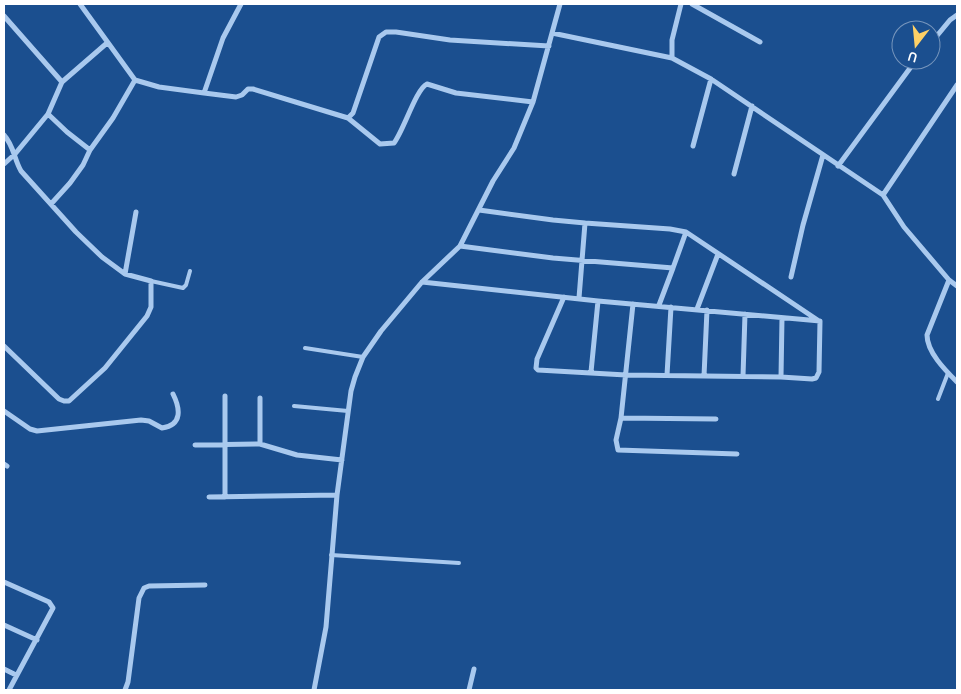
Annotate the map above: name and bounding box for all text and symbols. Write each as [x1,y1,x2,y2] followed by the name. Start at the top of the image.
[891,20,941,70] north arrow
[906,48,920,67] text: U

